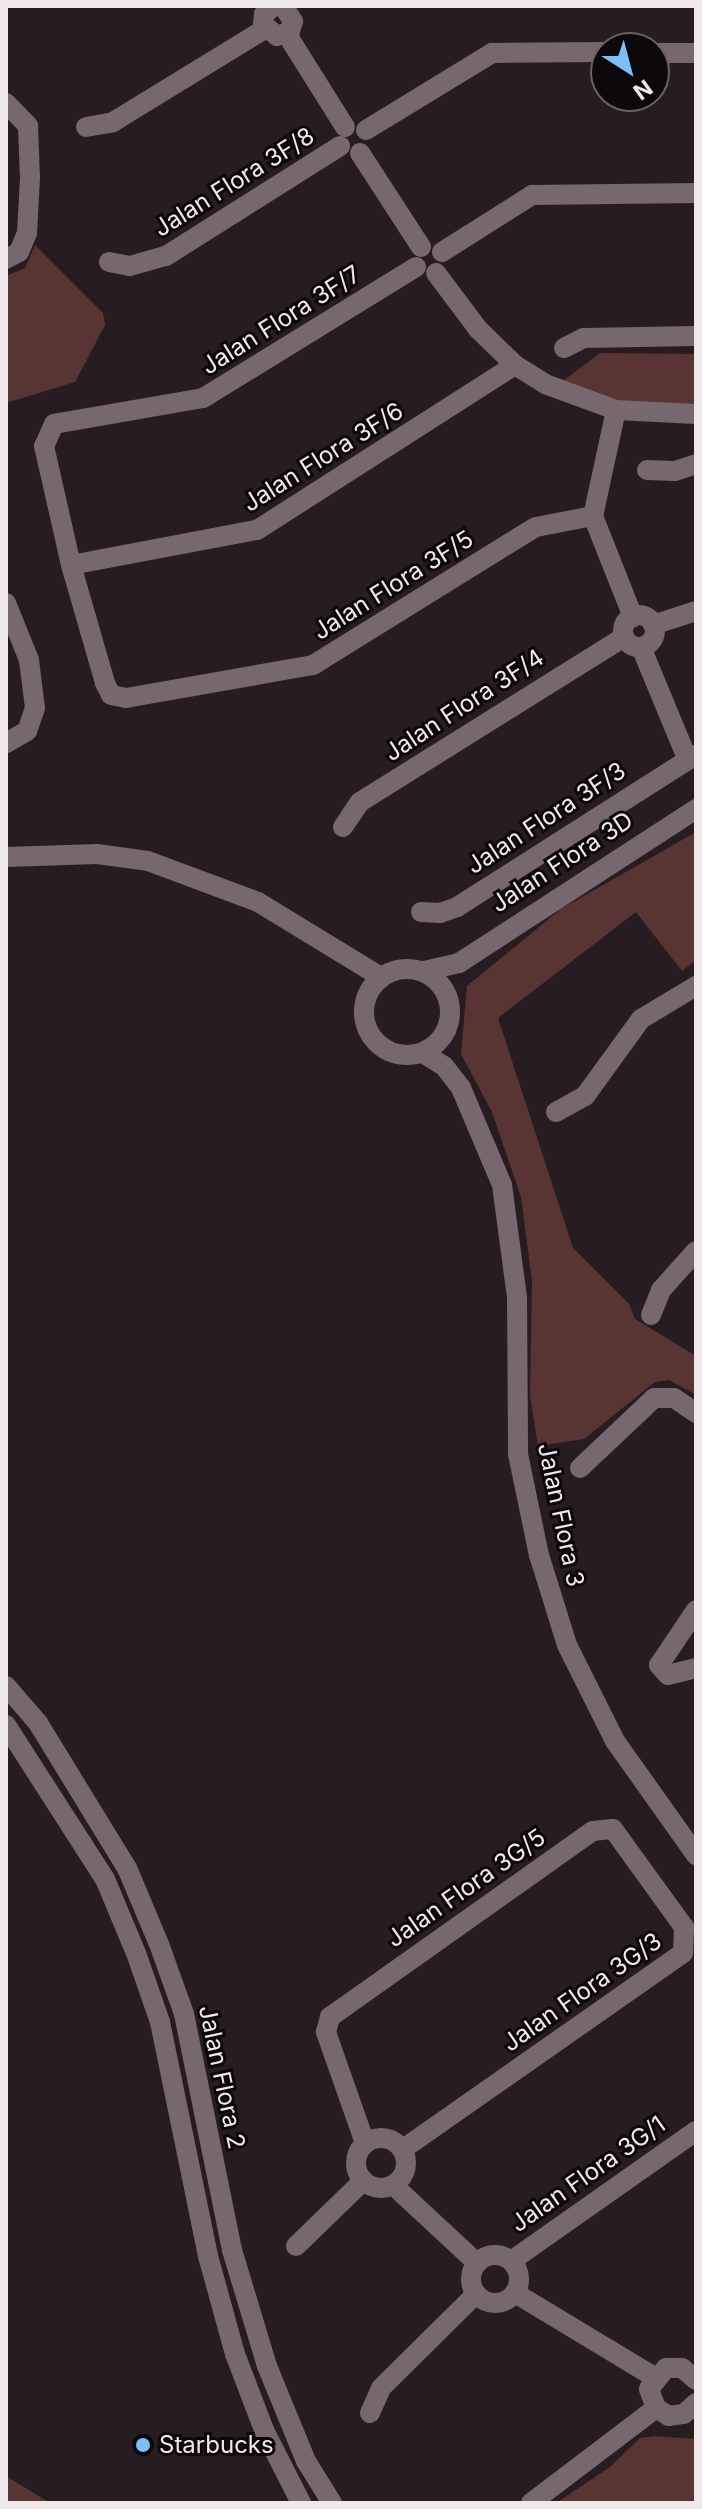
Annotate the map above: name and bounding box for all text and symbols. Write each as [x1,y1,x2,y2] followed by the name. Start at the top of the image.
[590,32,670,112] north arrow
[629,74,657,105] text: N
[149,121,319,243] street label: Jalan Flora 3F/8
[196,259,366,381] street label: Jalan Flora 3F/7
[238,396,408,518] street label: Jalan Flora 3F/6
[308,524,478,646] street label: Jalan Flora 3F/5
[379,643,549,767] street label: Jalan Flora 3F/4
[461,756,631,880] street label: Jalan Flora 3F/3
[486,805,638,919] street label: Jalan Flora 3D
[532,1441,590,1589] street label: Jalan Flora 3
[381,1823,551,1953] street label: Jalan Flora 3G/5
[497,1927,667,2057] street label: Jalan Flora 3G/3
[193,2003,251,2151] street label: Jalan Flora 2
[505,2110,671,2238] street label: Jalan Flora 3G/1
[159,2431,274,2459] place label: Starbucks
[134,2436,152,2454] marker: Starbucks

